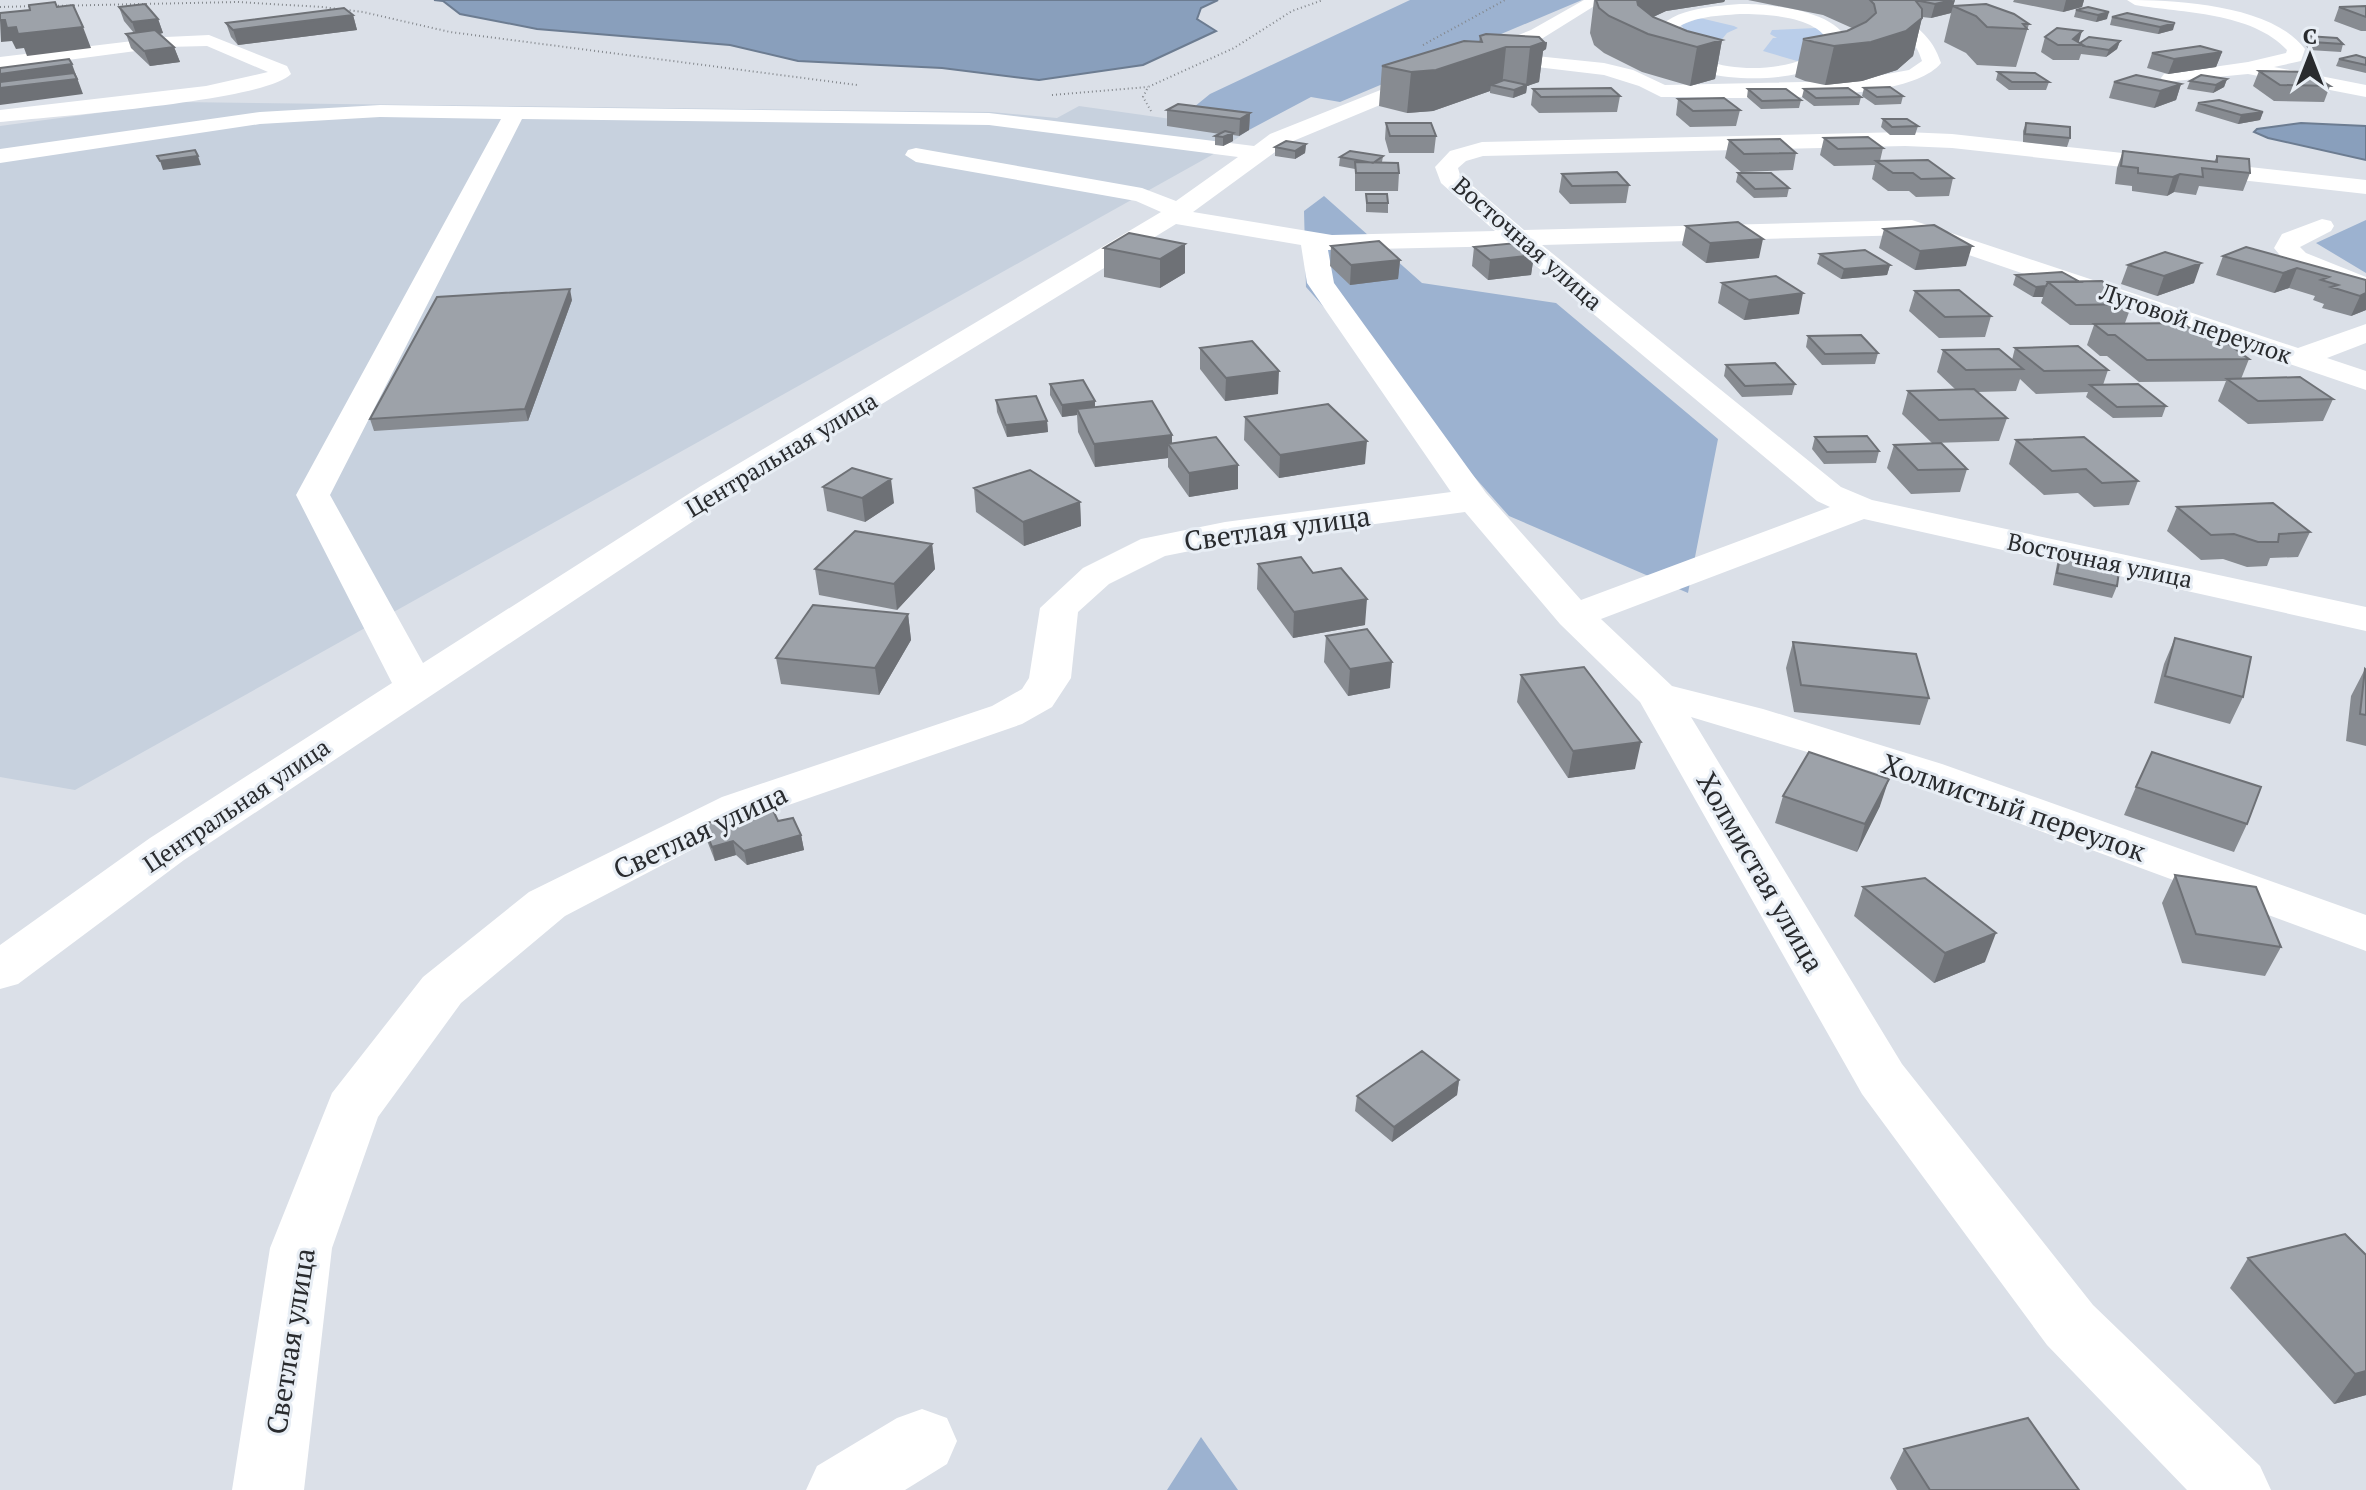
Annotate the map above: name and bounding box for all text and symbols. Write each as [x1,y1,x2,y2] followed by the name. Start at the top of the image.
[2270,16,2350,96] north arrow
[2303,21,2317,50] text: С
[1446,169,1610,317] street label: Восточная улица
[2095,275,2296,371] street label: Луговой переулок
[679,384,883,524] street label: Центральная улица
[1181,497,1373,559] street label: Светлая улица
[2005,525,2195,595] street label: Восточная улица
[136,731,336,879] street label: Центральная улица
[1877,744,2152,870] street label: Холмистый переулок
[1689,765,1833,979] street label: Холмистая улица
[607,775,793,887] street label: Светлая улица
[257,1245,323,1437] street label: Светлая улица

